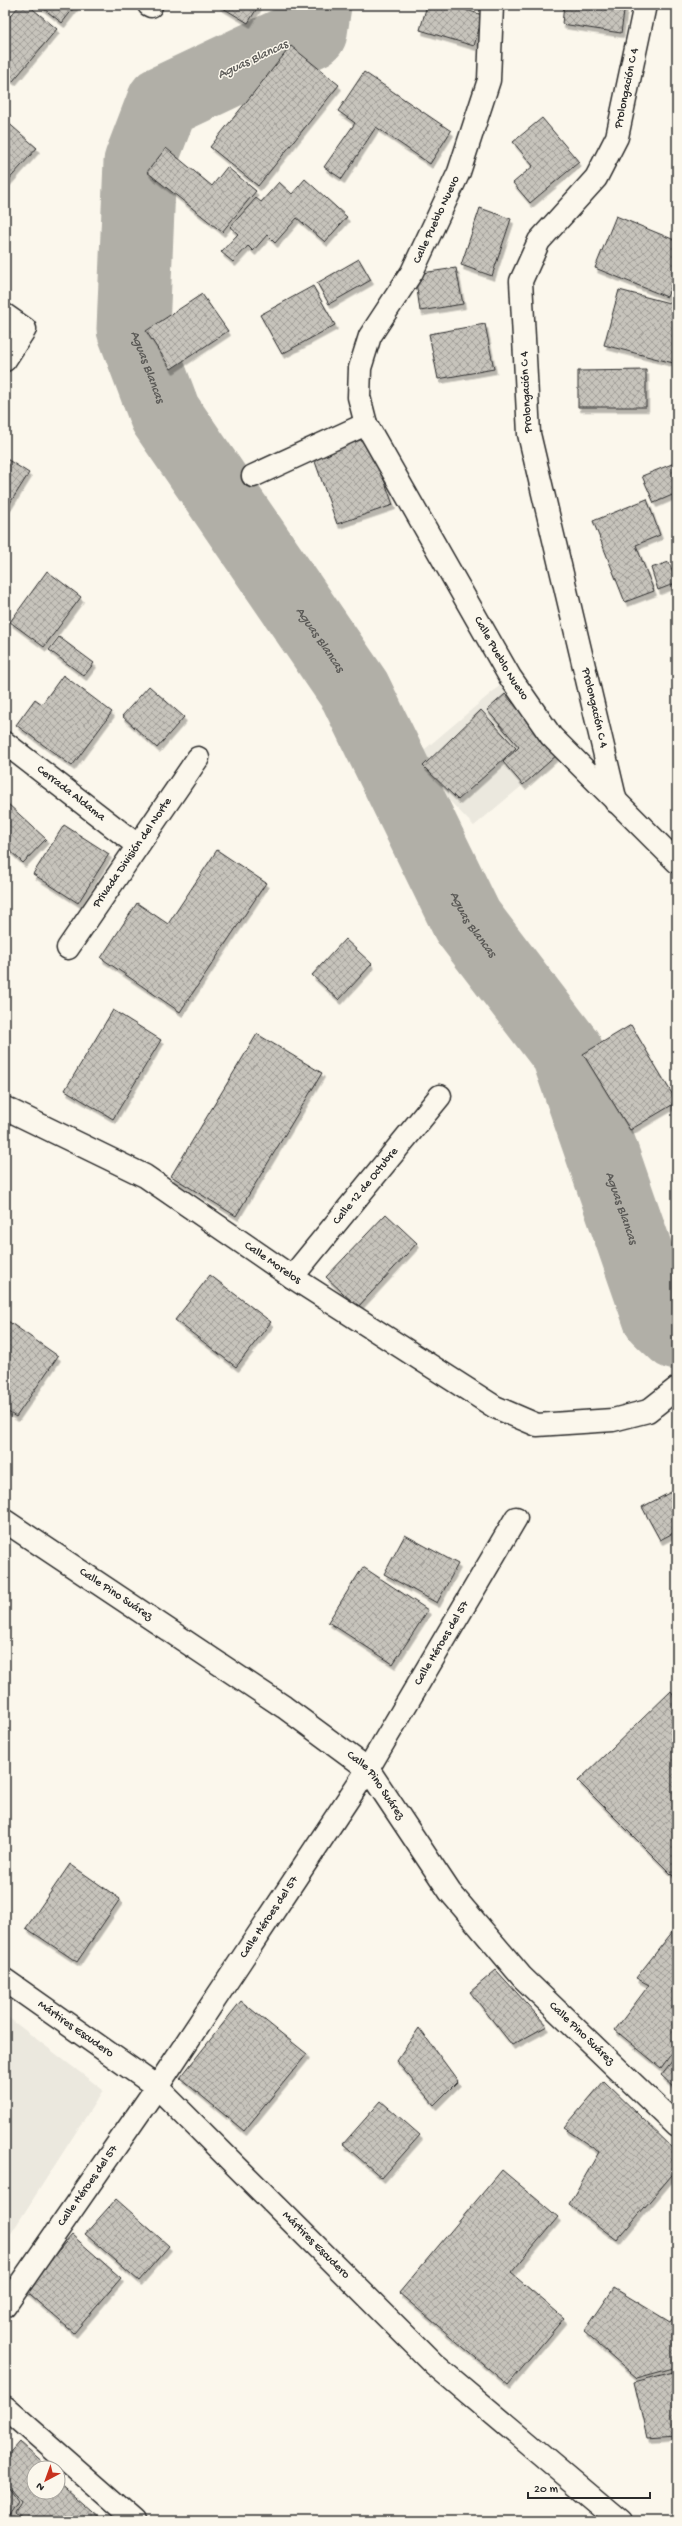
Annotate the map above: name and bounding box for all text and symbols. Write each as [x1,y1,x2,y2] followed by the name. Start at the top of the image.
[216,37,292,83] water label: Aguas Blancas
[612,47,643,131] street label: Prolongación C 4
[411,174,463,266] street label: Calle Pueblo Nuevo
[127,329,168,406] water label: Aguas Blancas
[518,351,536,434] street label: Prolongación C 4
[292,604,348,676] water label: Aguas Blancas
[470,614,531,703] street label: Calle Pueblo Nuevo
[578,666,610,750] street label: Prolongación C 4
[34,763,108,825] street label: Cerrada Aldama
[90,795,176,912] street label: Privada División del Norte
[446,889,500,961] water label: Aguas Blancas
[330,1144,402,1228] street label: Calle 12 de Octubre
[602,1170,641,1247] water label: Aguas Blancas
[241,1239,304,1288] street label: Calle Morelos
[76,1565,156,1625] street label: Calle Pino Suárez
[412,1598,473,1688] street label: Calle Héroes del 57
[343,1748,407,1823] street label: Calle Pino Suárez
[237,1873,302,1961] street label: Calle Héroes del 57
[35,1998,116,2061] street label: Mártires Escudero
[546,1999,617,2069] street label: Calle Pino Suárez
[55,2142,122,2229] street label: Calle Héroes del 57
[279,2209,352,2282] street label: Mártires Escudero
[26,2460,66,2500] north arrow
[528,2474,650,2500] scale bar
[34,2479,47,2493] text: N
[534,2483,559,2497] text: 20 m

